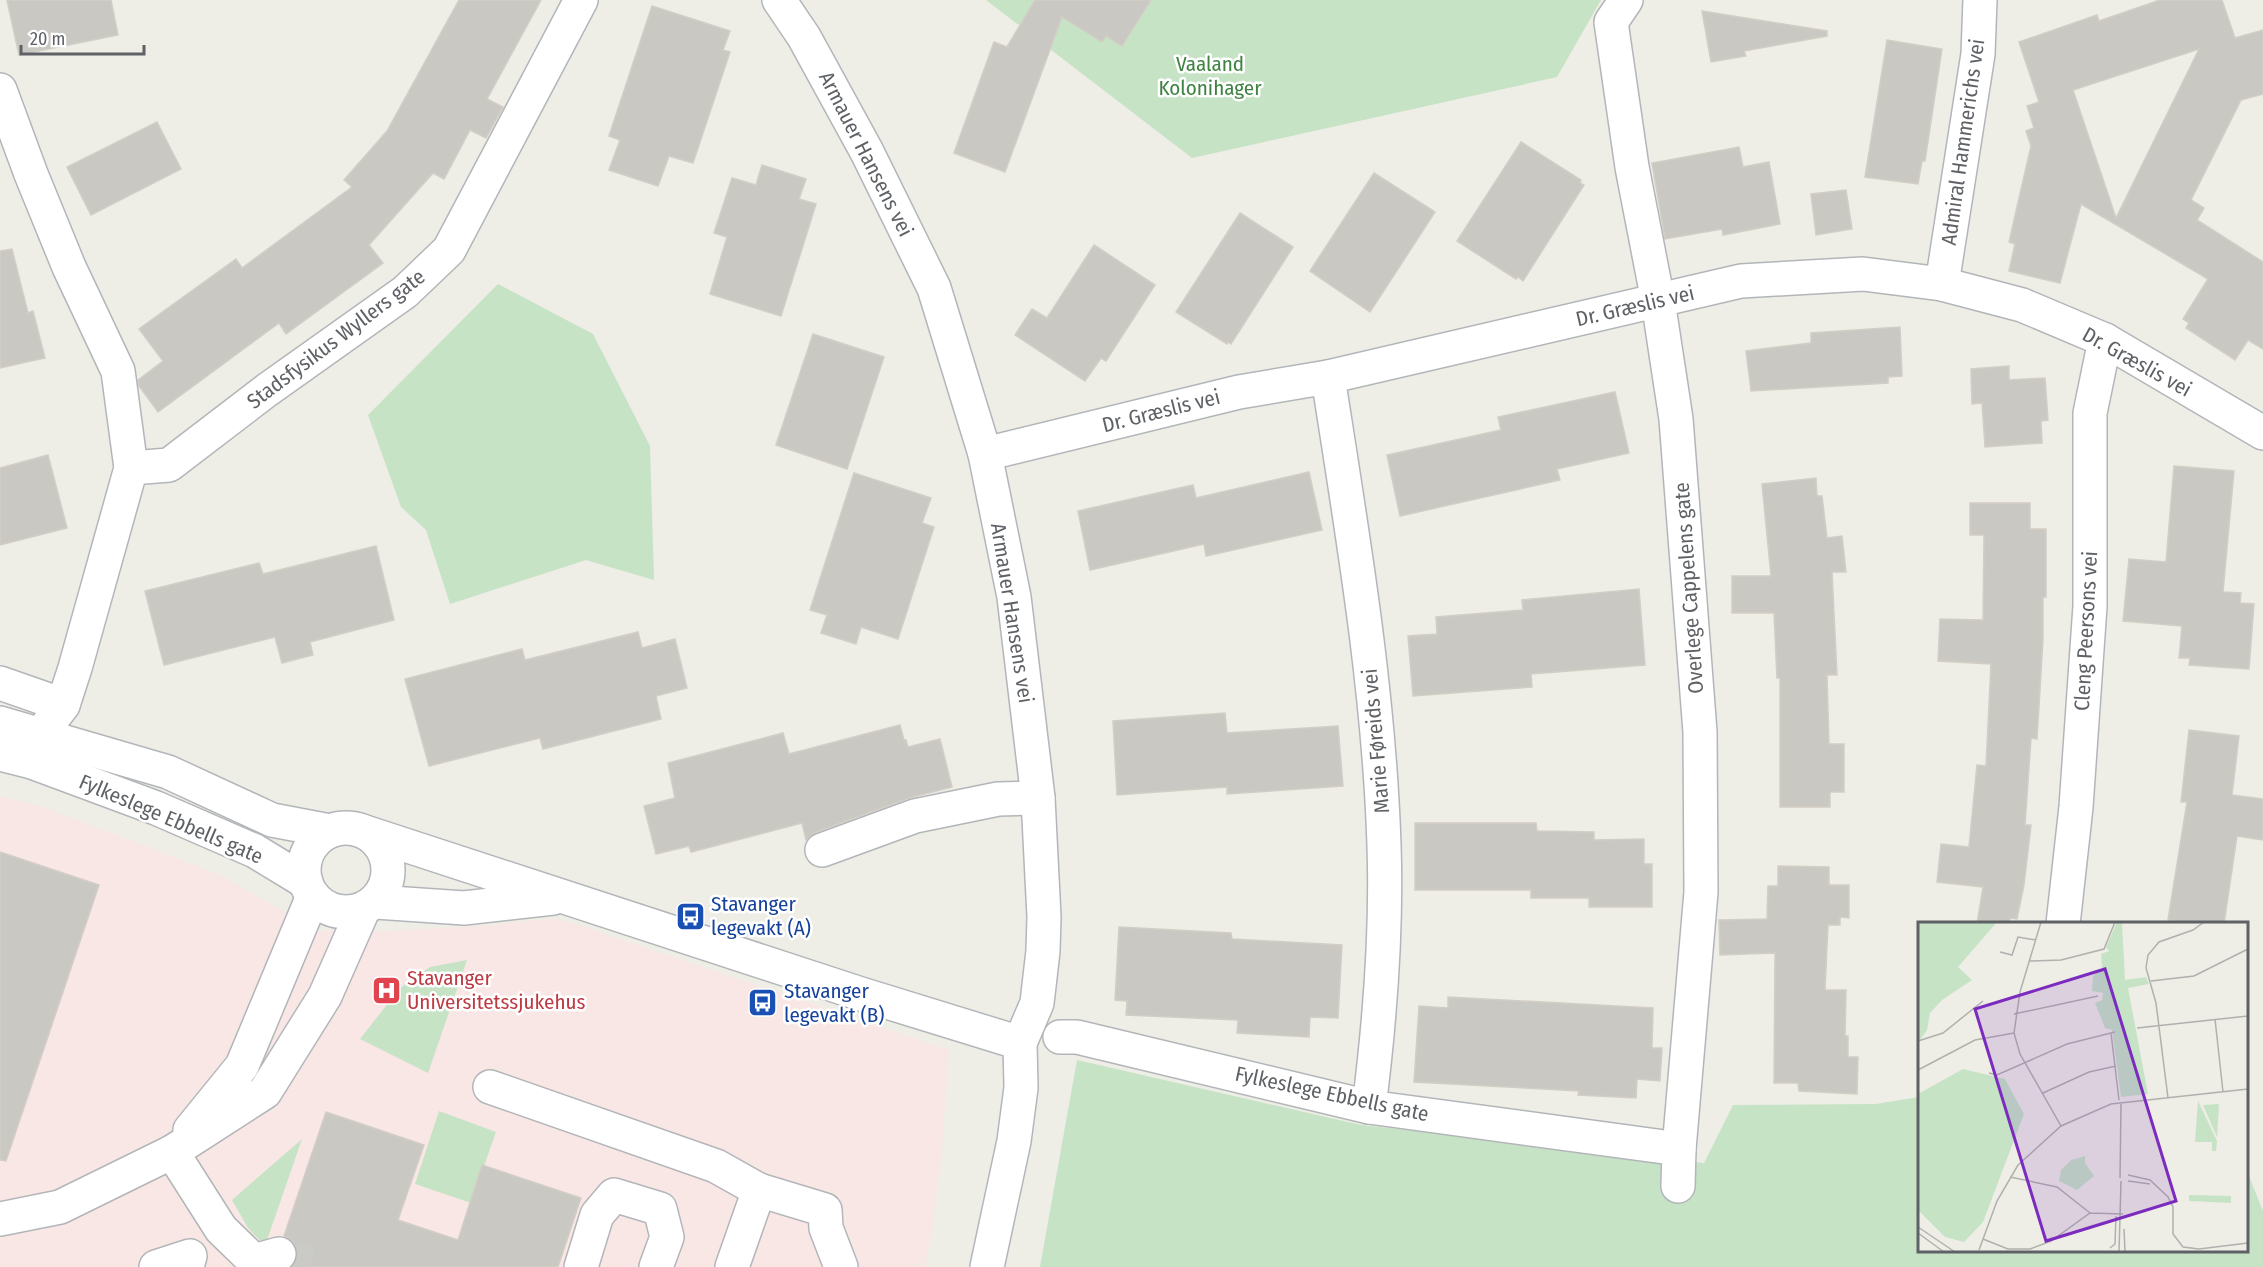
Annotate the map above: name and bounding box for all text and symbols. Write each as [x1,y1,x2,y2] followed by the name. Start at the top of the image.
[21,18,144,56] scale bar
[30,28,65,50] text: 20 m
[1936,37,1990,247] street label: Admiral Hammerichs vei
[1158,51,1262,101] park label: Vaaland Kolonihager
[813,67,919,241] street label: Armauer Hansens vei
[242,264,430,414] street label: Stadsfysikus Wyllers gate
[1573,280,1697,332] street label: Dr. Græslis vei
[2078,321,2196,403] street label: Dr. Græslis vei
[1099,384,1223,438] street label: Dr. Græslis vei
[1669,481,1709,695] street label: Overlege Cappelens gate
[985,521,1039,705] street label: Armauer Hansens vei
[2069,550,2103,712] street label: Cleng Peersons vei
[1357,668,1395,814] street label: Marie Føreids vei
[75,769,267,869] street label: Fylkeslege Ebbells gate
[711,891,811,941] place label: Stavanger legevakt (A)
[674,900,706,932] bus stop icon: Stavanger legevakt (A)
[1918,922,2248,1252] inset map
[407,965,585,1015] place label: Stavanger Universitetssjukehus
[370,974,402,1006] hospital icon: Stavanger Universitetssjukehus
[784,978,884,1028] place label: Stavanger legevakt (B)
[747,987,779,1019] bus stop icon: Stavanger legevakt (B)
[1233,1061,1431,1127] street label: Fylkeslege Ebbells gate

